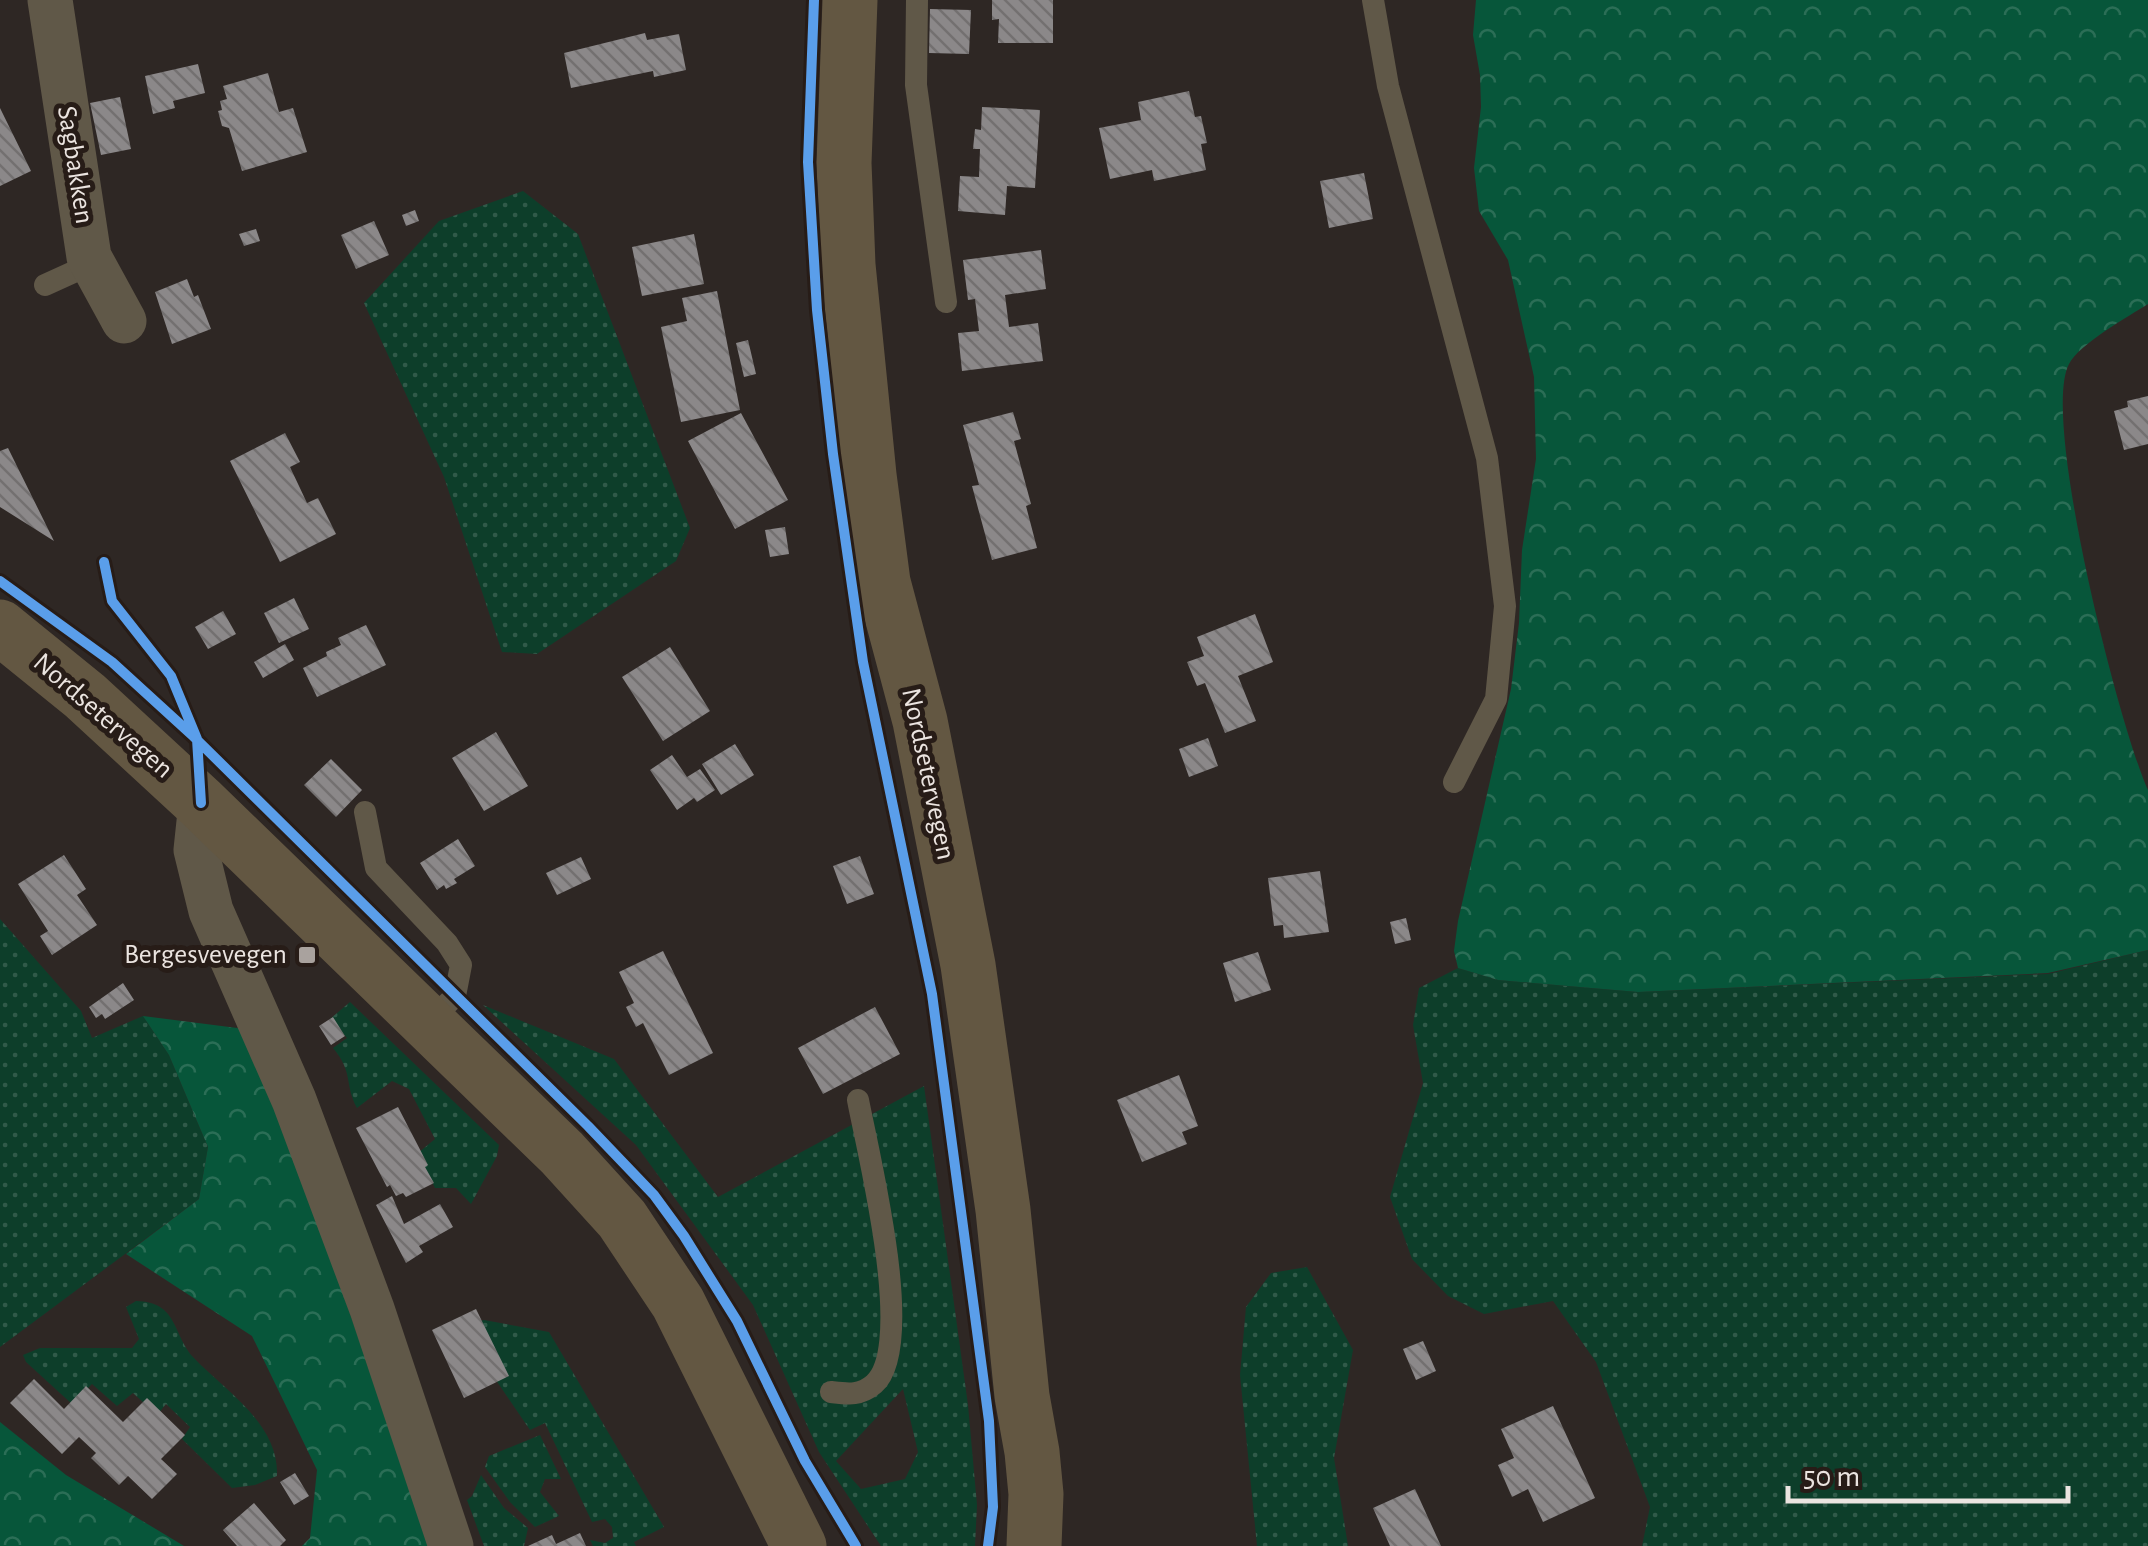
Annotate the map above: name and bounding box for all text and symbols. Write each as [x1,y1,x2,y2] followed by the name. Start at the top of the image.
[52,104,98,226] street label: Sagbakken
[28,648,178,784] street label: Nordsetervegen
[896,686,960,862] street label: Nordsetervegen
[124,941,287,969] place label: Bergesvevegen
[296,944,318,966] marker: Bergesvevegen
[1788,1441,2068,1503] scale bar
[1803,1462,1860,1492] text: 50 m

